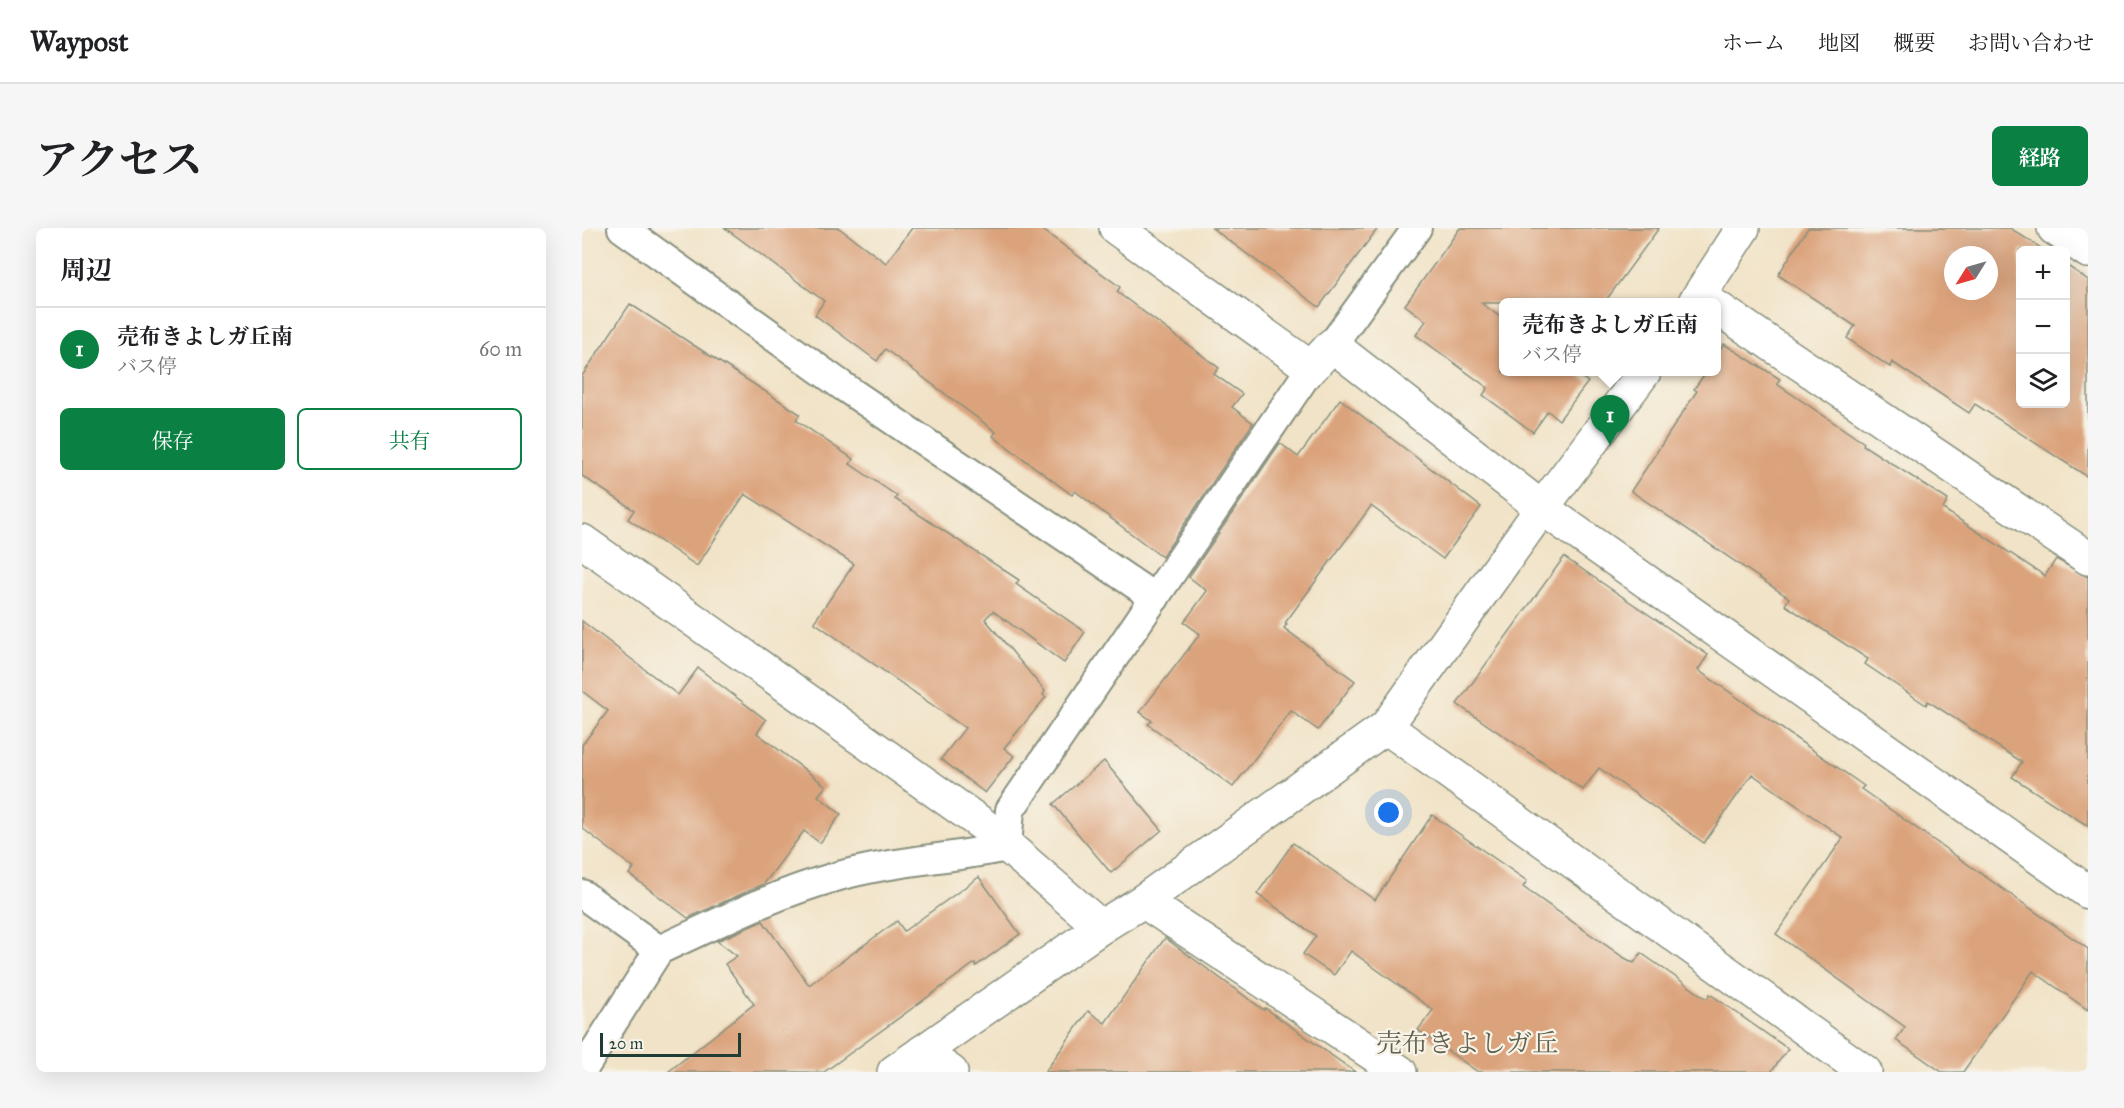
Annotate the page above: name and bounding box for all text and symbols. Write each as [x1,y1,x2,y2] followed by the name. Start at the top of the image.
[30,24,128,59] text: Waypost
[1722,30,1785,56] text: ホーム
[1818,30,1860,56] text: 地図
[1893,30,1935,56] text: 概要
[1968,30,2094,56] text: お問い合わせ
[1992,126,2088,186] button: 経路
[36,134,203,186] text: アクセス
[1944,246,1998,300] north arrow
[2016,246,2070,408] map controls
[2016,246,2070,300] button: +
[60,254,112,286] text: 周辺
[1499,298,1721,376] popup
[2016,300,2070,354] button: −
[1522,311,1698,338] text: 売布きよしガ丘南
[117,323,293,350] text: 売布きよしガ丘南
[76,337,83,361] text: 1
[479,337,522,361] text: 60 m
[1522,342,1582,366] text: バス停
[117,354,177,378] text: バス停
[2016,354,2070,408] button: layers
[1590,396,1630,445] pin: 1
[60,408,285,470] button: 保存
[297,408,522,470] button: 共有
[1374,798,1403,827] your location
[1376,1027,1558,1059] district label: 売布きよしガ丘
[600,1030,741,1058] scale bar
[609,1034,643,1053] text: 20 m

